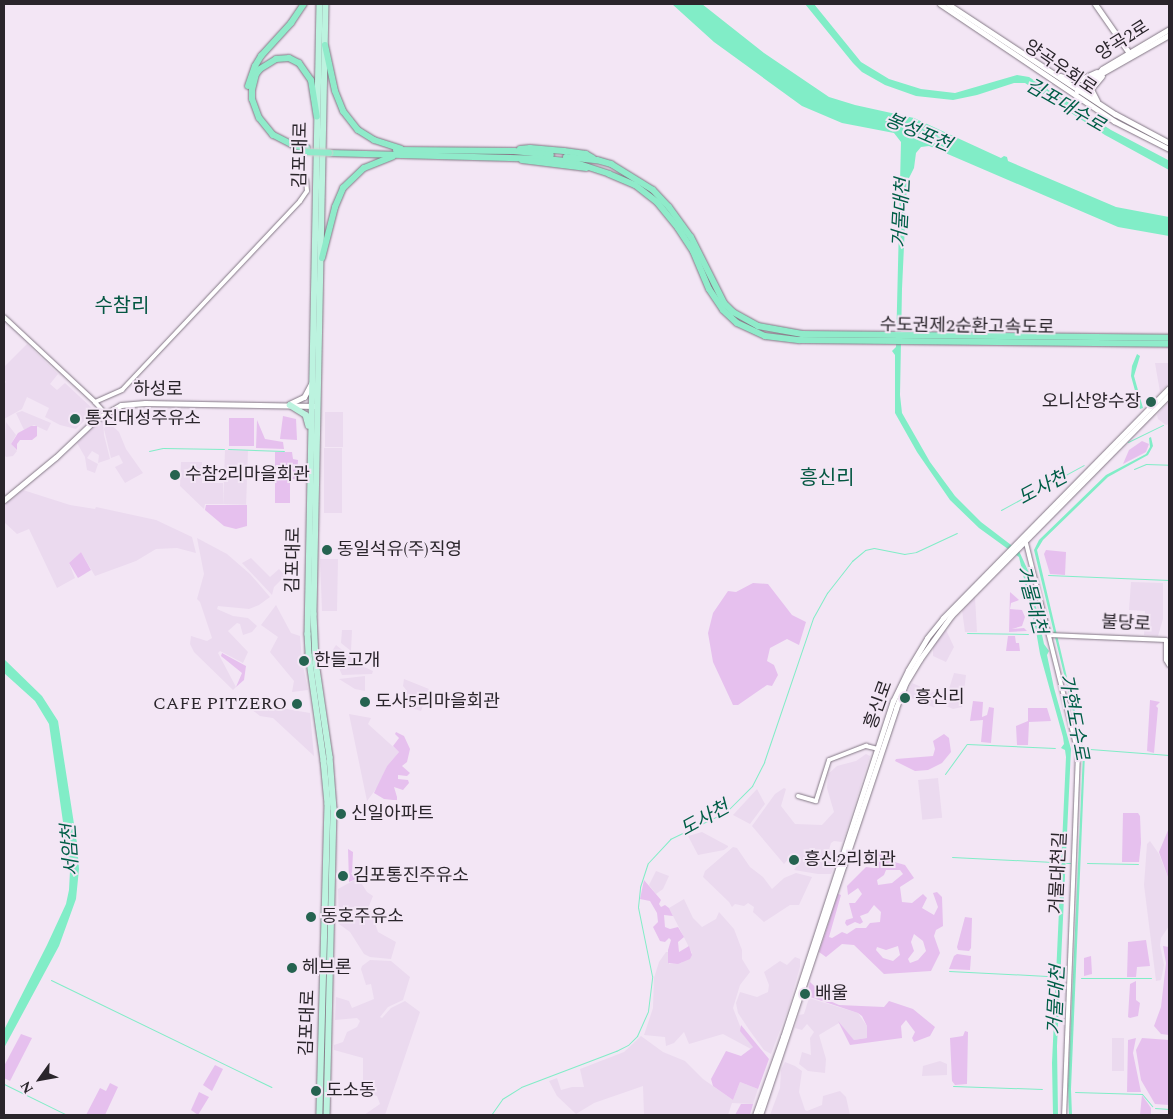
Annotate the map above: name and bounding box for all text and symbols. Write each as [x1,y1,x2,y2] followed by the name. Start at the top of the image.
[1092,16,1154,66] street label: 양곡2로
[1020,36,1100,100] street label: 양곡우회로
[1021,74,1109,138] water label: 김포대수로
[881,109,955,157] water label: 봉성포천
[290,122,312,188] street label: 김포대로
[889,177,915,249] water label: 거물대천
[94,294,150,318] district label: 수참리
[880,315,1054,339] street label: 수도권제2순환고속도로
[133,379,183,401] street label: 하성로
[1042,391,1141,413] place label: 오니산양수장
[1145,396,1157,408] marker: 오니산양수장
[85,408,201,430] place label: 통진대성주유소
[69,413,81,425] marker: 통진대성주유소
[185,464,310,486] place label: 수참2리마을회관
[799,466,855,490] district label: 흥신리
[1014,466,1072,510] water label: 도사천
[169,469,181,481] marker: 수참2리마을회관
[283,527,305,593] street label: 김포대로
[337,539,462,561] place label: 동일석유(주)직영
[321,544,333,556] marker: 동일석유(주)직영
[1011,563,1051,637] water label: 거물대천
[1101,612,1151,636] street label: 불당로
[314,650,380,672] place label: 한들고개
[298,655,310,667] marker: 한들고개
[1053,672,1093,762] water label: 가현도수로
[860,678,898,732] street label: 흥신로
[915,687,965,709] place label: 흥신리
[375,691,500,713] place label: 도사5리마을회관
[899,692,911,704] marker: 흥신리
[153,693,287,715] place label: CAFE PITZERO
[359,696,371,708] marker: 도사5리마을회관
[291,698,303,710] marker: CAFE PITZERO
[677,796,733,842] water label: 도사천
[351,803,434,825] place label: 신일아파트
[335,808,347,820] marker: 신일아파트
[58,823,84,877] water label: 서암천
[1046,831,1072,915] street label: 거물대천길
[804,849,896,871] place label: 흥신2리회관
[788,854,800,866] marker: 흥신2리회관
[353,865,469,887] place label: 김포통진주유소
[337,870,349,882] marker: 김포통진주유소
[321,906,404,928] place label: 동호주유소
[305,911,317,923] marker: 동호주유소
[302,957,352,979] place label: 헤브론
[286,962,298,974] marker: 헤브론
[1044,964,1070,1036] water label: 거물대천
[815,983,848,1005] place label: 배울
[799,988,811,1000] marker: 배울
[296,990,320,1056] street label: 김포대로
[15,1054,65,1104] north arrow
[15,1077,39,1098] text: N
[326,1080,376,1102] place label: 도소동
[310,1085,322,1097] marker: 도소동

